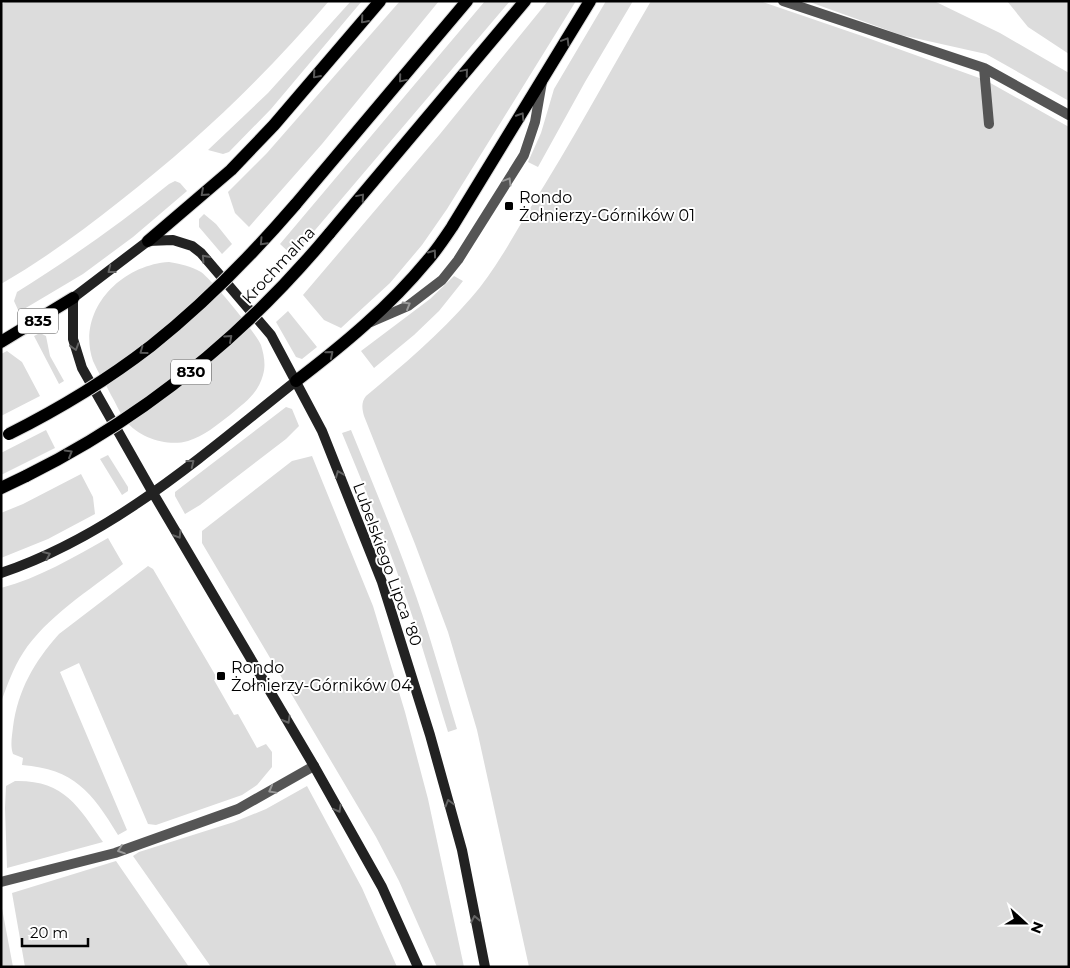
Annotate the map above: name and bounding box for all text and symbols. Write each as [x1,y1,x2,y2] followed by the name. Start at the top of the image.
[361,14,370,23] one-way arrow
[560,38,570,47] one-way arrow
[459,69,467,78] one-way arrow
[313,70,322,79] one-way arrow
[399,73,407,82] one-way arrow
[514,113,524,122] one-way arrow
[502,177,512,186] one-way arrow
[200,187,209,196] one-way arrow
[519,188,695,225] place label: Rondo Żołnierzy-Górników 01
[355,193,364,202] one-way arrow
[503,200,515,212] marker: Rondo Żołnierzy-Górników 01
[238,223,319,308] street label: Krochmalna
[260,236,269,245] one-way arrow
[427,249,436,259] one-way arrow
[202,255,211,264] one-way arrow
[108,264,117,272] one-way arrow
[402,302,411,312] one-way arrow
[18,308,58,334] road number: 835
[224,335,233,344] one-way arrow
[70,342,80,350] one-way arrow
[140,345,149,355] one-way arrow
[325,351,334,360] one-way arrow
[171,360,211,384] road number: 830
[64,450,73,460] one-way arrow
[186,460,195,469] one-way arrow
[335,470,346,479] one-way arrow
[349,480,426,649] street label: Lubelskiego Lipca '80
[172,529,182,538] one-way arrow
[41,551,50,561] one-way arrow
[231,658,412,695] place label: Rondo Żołnierzy-Górników 04
[215,670,227,682] marker: Rondo Żołnierzy-Górników 04
[281,715,291,724] one-way arrow
[268,784,277,794] one-way arrow
[444,799,454,808] one-way arrow
[332,803,342,812] one-way arrow
[118,844,126,854] one-way arrow
[1000,898,1050,948] north arrow
[471,915,481,923] one-way arrow
[22,916,89,948] scale bar
[1027,919,1048,936] text: N
[30,923,68,942] text: 20 m

